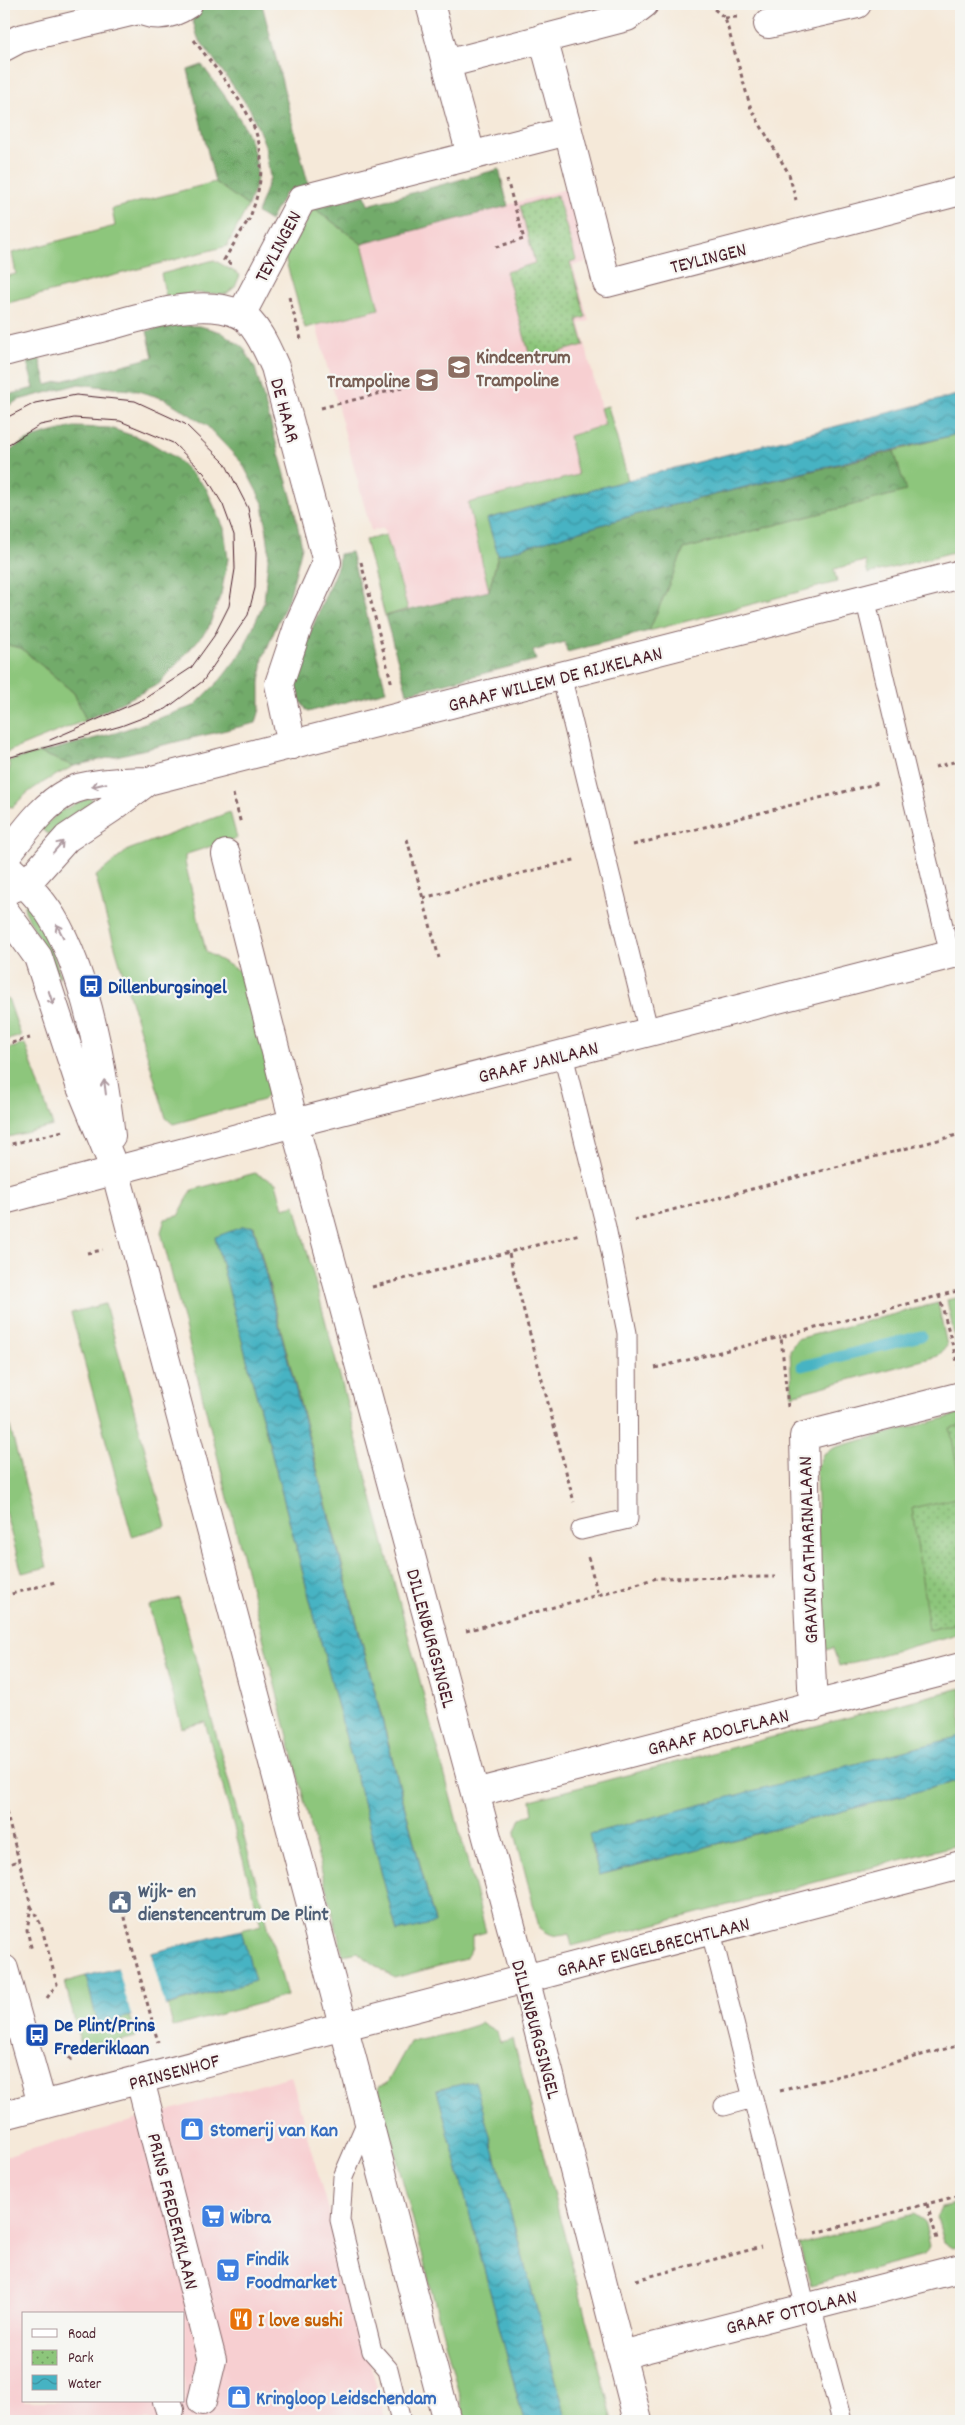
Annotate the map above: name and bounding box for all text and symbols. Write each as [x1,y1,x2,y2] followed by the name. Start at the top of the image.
[249,207,310,288] street label: TEYLINGEN
[668,237,750,283] street label: TEYLINGEN
[476,345,571,396] place label: Kindcentrum Trampoline
[446,354,472,380] school or university icon: Kindcentrum Trampoline
[414,367,440,393] school or university icon: Trampoline
[327,369,410,397] place label: Trampoline
[261,375,305,446] street label: DE HAAR
[446,641,666,721] street label: GRAAF WILLEM DE RIJKELAAN
[92,780,108,790] one-way arrow
[53,841,64,854] one-way arrow
[55,924,65,939] one-way arrow
[78,973,104,999] bus stop icon: Dillenburgsingel
[108,975,227,1003] place label: Dillenburgsingel
[47,989,57,1005] one-way arrow
[476,1035,602,1092] street label: GRAAF JANLAAN
[100,1079,110,1095] one-way arrow
[793,1456,827,1644] street label: GRAVIN CATHARINALAAN
[397,1566,461,1711] street label: DILLENBURGSINGEL
[645,1703,792,1765] street label: GRAAF ADOLFLAAN
[138,1879,329,1930] place label: Wijk- en dienstencentrum De Plint
[107,1889,133,1915] public building icon: Wijk- en dienstencentrum De Plint
[554,1911,753,1986] street label: GRAAF ENGELBRECHTLAAN
[502,1957,566,2102] street label: DILLENBURGSINGEL
[54,2013,155,2064] place label: De Plint/Prins Frederiklaan
[24,2022,50,2048] bus stop icon: De Plint/Prins Frederiklaan
[126,2048,224,2099] street label: PRINSENHOF
[179,2116,205,2142] shop icon: Stomerij van Kan
[210,2118,338,2146] place label: Stomerij van Kan
[138,2130,204,2293] street label: PRINS FREDERIKLAAN
[200,2203,226,2229] supermarket icon: Wibra
[230,2205,271,2233] place label: Wibra
[246,2247,338,2298] place label: Findik Foodmarket
[215,2257,241,2283] supermarket icon: Findik Foodmarket
[723,2284,860,2344] street label: GRAAF OTTOLAAN
[228,2306,254,2332] restaurant icon: I love sushi
[258,2308,343,2336] place label: I love sushi
[22,2312,185,2402] legend
[68,2324,96,2346] text: Road
[68,2348,94,2370] text: Park
[68,2374,102,2396] text: Water
[226,2384,252,2410] shop icon: Kringloop Leidschendam
[256,2386,437,2414] place label: Kringloop Leidschendam

